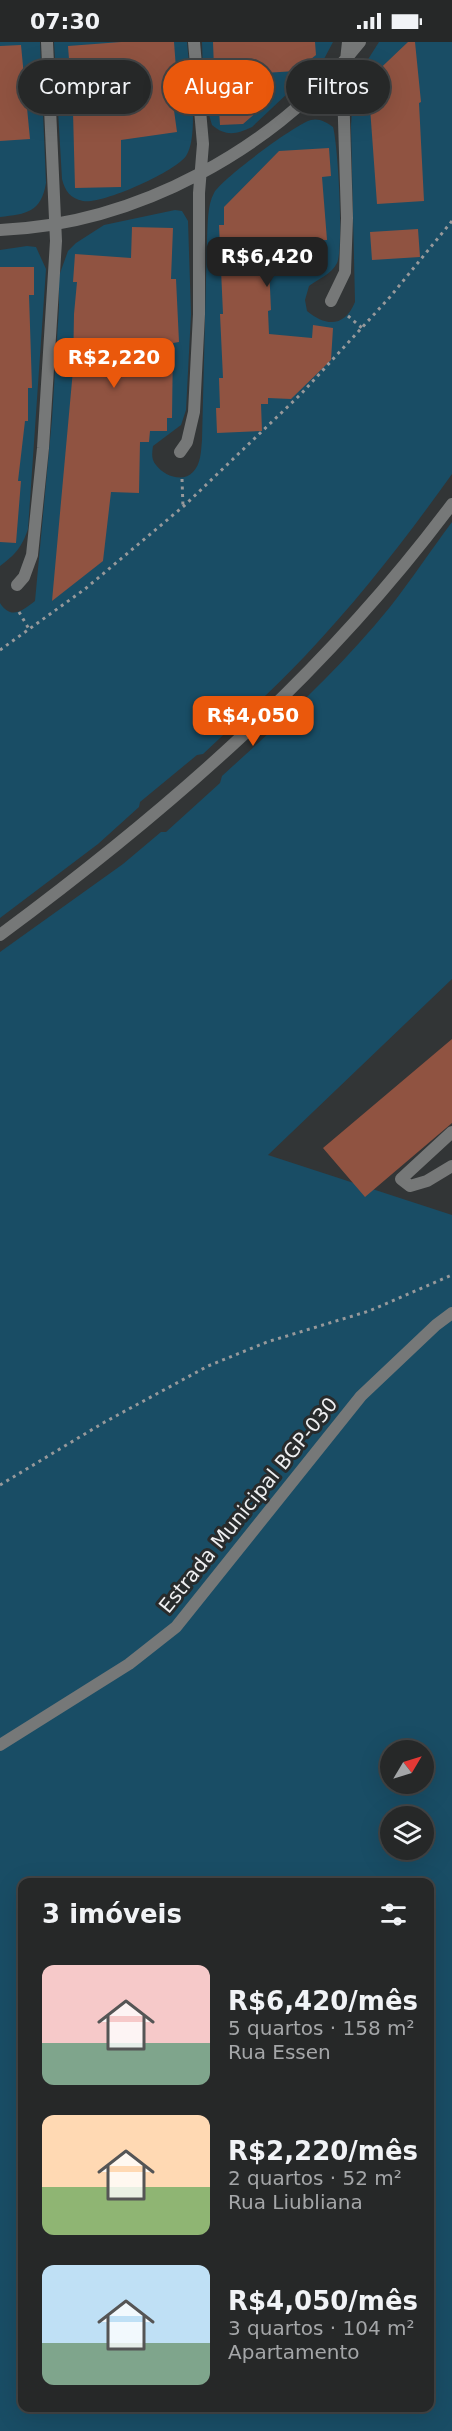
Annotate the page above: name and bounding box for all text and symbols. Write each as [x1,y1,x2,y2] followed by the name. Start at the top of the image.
[30,9,100,34] text: 07:30
[18,60,151,114] chip: Comprar
[163,60,274,114] chip: Alugar
[286,60,390,114] chip: Filtros
[212,237,322,288] pin: R$6,420
[221,244,313,268] text: R$6,420
[59,338,169,389] pin: R$2,220
[68,345,160,369] text: R$2,220
[198,696,308,747] pin: R$4,050
[207,703,299,727] text: R$4,050
[154,1392,342,1618] street label: Estrada Municipal BGP-030
[380,1740,434,1794] north arrow
[380,1740,434,1860] map controls
[380,1806,434,1860] button: layers
[377,1898,410,1931] icon: filters
[42,1899,182,1929] text: 3 imóveis
[228,1986,418,2016] text: R$6,420/mês
[90,1989,162,2061] icon: home
[228,2016,415,2040] text: 5 quartos · 158 m²
[228,2040,331,2064] text: Rua Essen
[228,2136,418,2166] text: R$2,220/mês
[90,2139,162,2211] icon: home
[228,2166,402,2190] text: 2 quartos · 52 m²
[228,2190,363,2214] text: Rua Liubliana
[228,2286,418,2316] text: R$4,050/mês
[90,2289,162,2361] icon: home
[228,2316,415,2340] text: 3 quartos · 104 m²
[228,2340,360,2364] text: Apartamento

